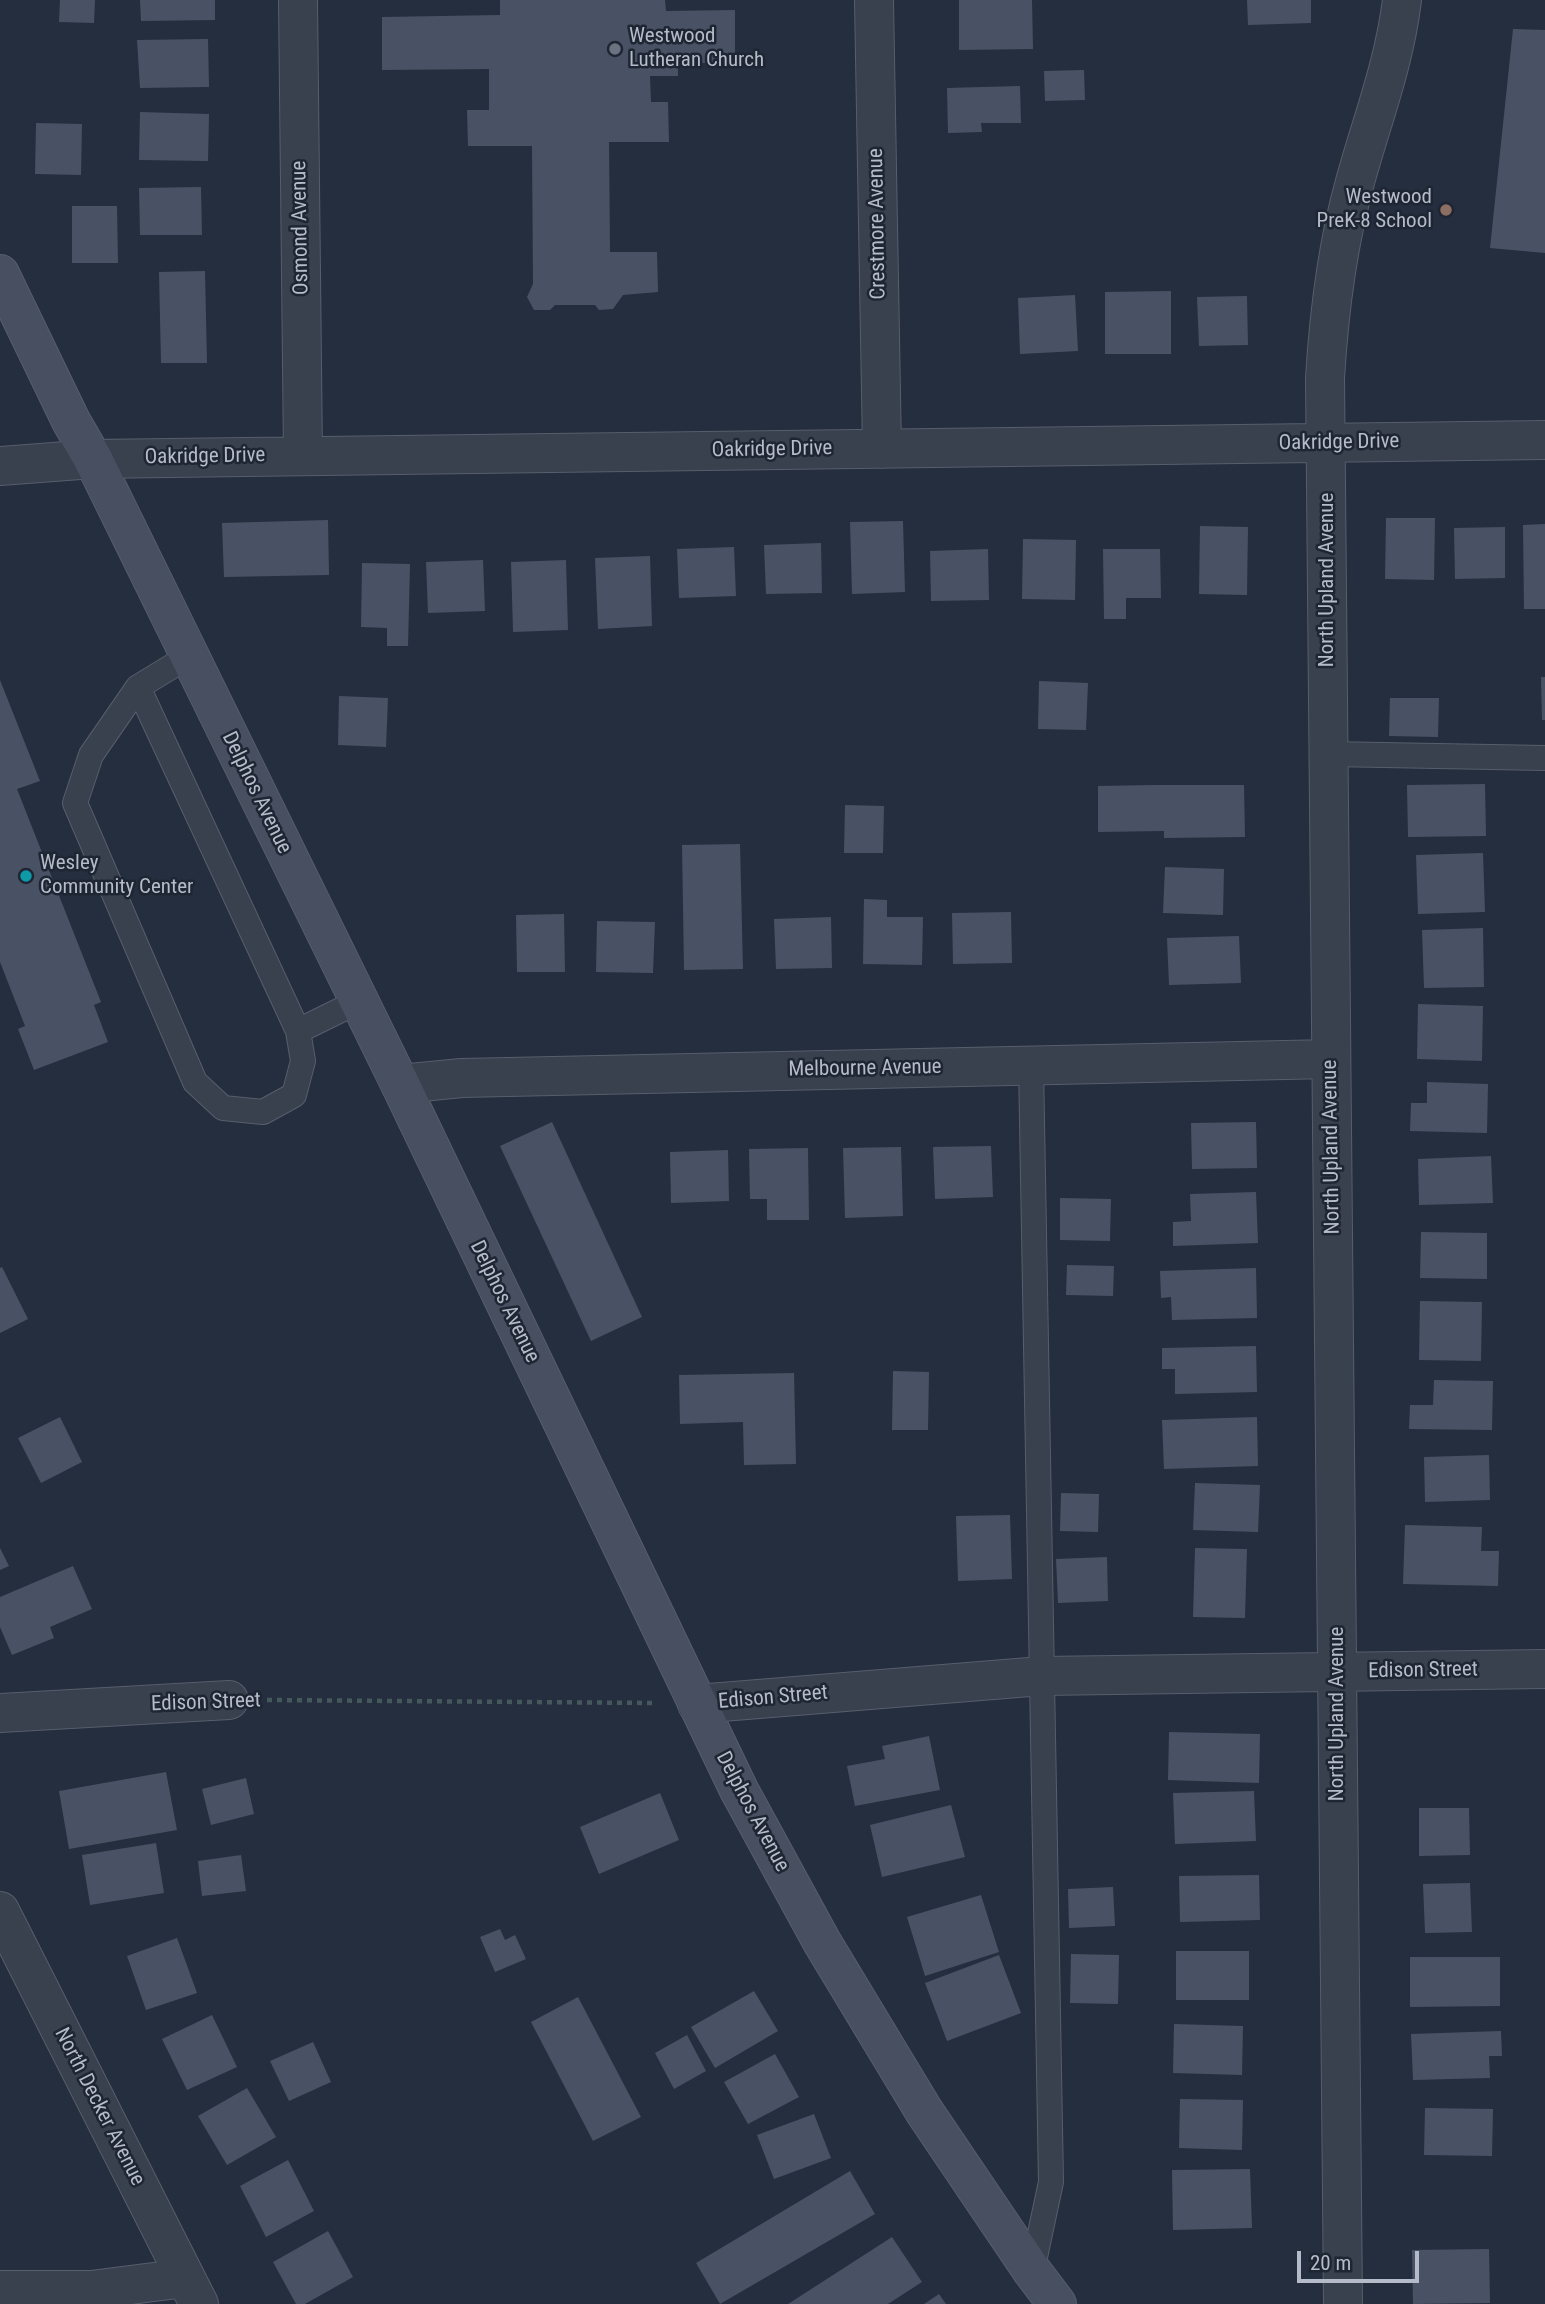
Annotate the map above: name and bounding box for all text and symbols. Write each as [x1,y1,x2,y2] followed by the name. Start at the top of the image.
[629,24,764,74] place label: Westwood Lutheran Church
[607,41,623,57] marker: Westwood Lutheran Church
[864,148,892,300] street label: Crestmore Avenue
[287,161,315,295] street label: Osmond Avenue
[1316,185,1432,235] place label: Westwood PreK-8 School
[1438,202,1454,218] marker: Westwood PreK-8 School
[1278,429,1400,457] street label: Oakridge Drive
[711,436,833,464] street label: Oakridge Drive
[144,443,266,471] street label: Oakridge Drive
[1315,493,1341,667] street label: North Upland Avenue
[216,728,296,858] street label: Delphos Avenue
[40,851,193,901] place label: Wesley Community Center
[18,868,34,884] marker: Wesley Community Center
[788,1055,942,1083] street label: Melbourne Avenue
[1318,1060,1346,1234] street label: North Upland Avenue
[464,1237,544,1367] street label: Delphos Avenue
[1325,1627,1351,1801] street label: North Upland Avenue
[1368,1657,1478,1685] street label: Edison Street
[717,1681,829,1715] street label: Edison Street
[151,1688,261,1718] street label: Edison Street
[710,1748,794,1876] street label: Delphos Avenue
[48,2024,150,2190] street label: North Decker Avenue
[1300,2238,1422,2282] scale bar
[1310,2251,1351,2275] text: 20 m

